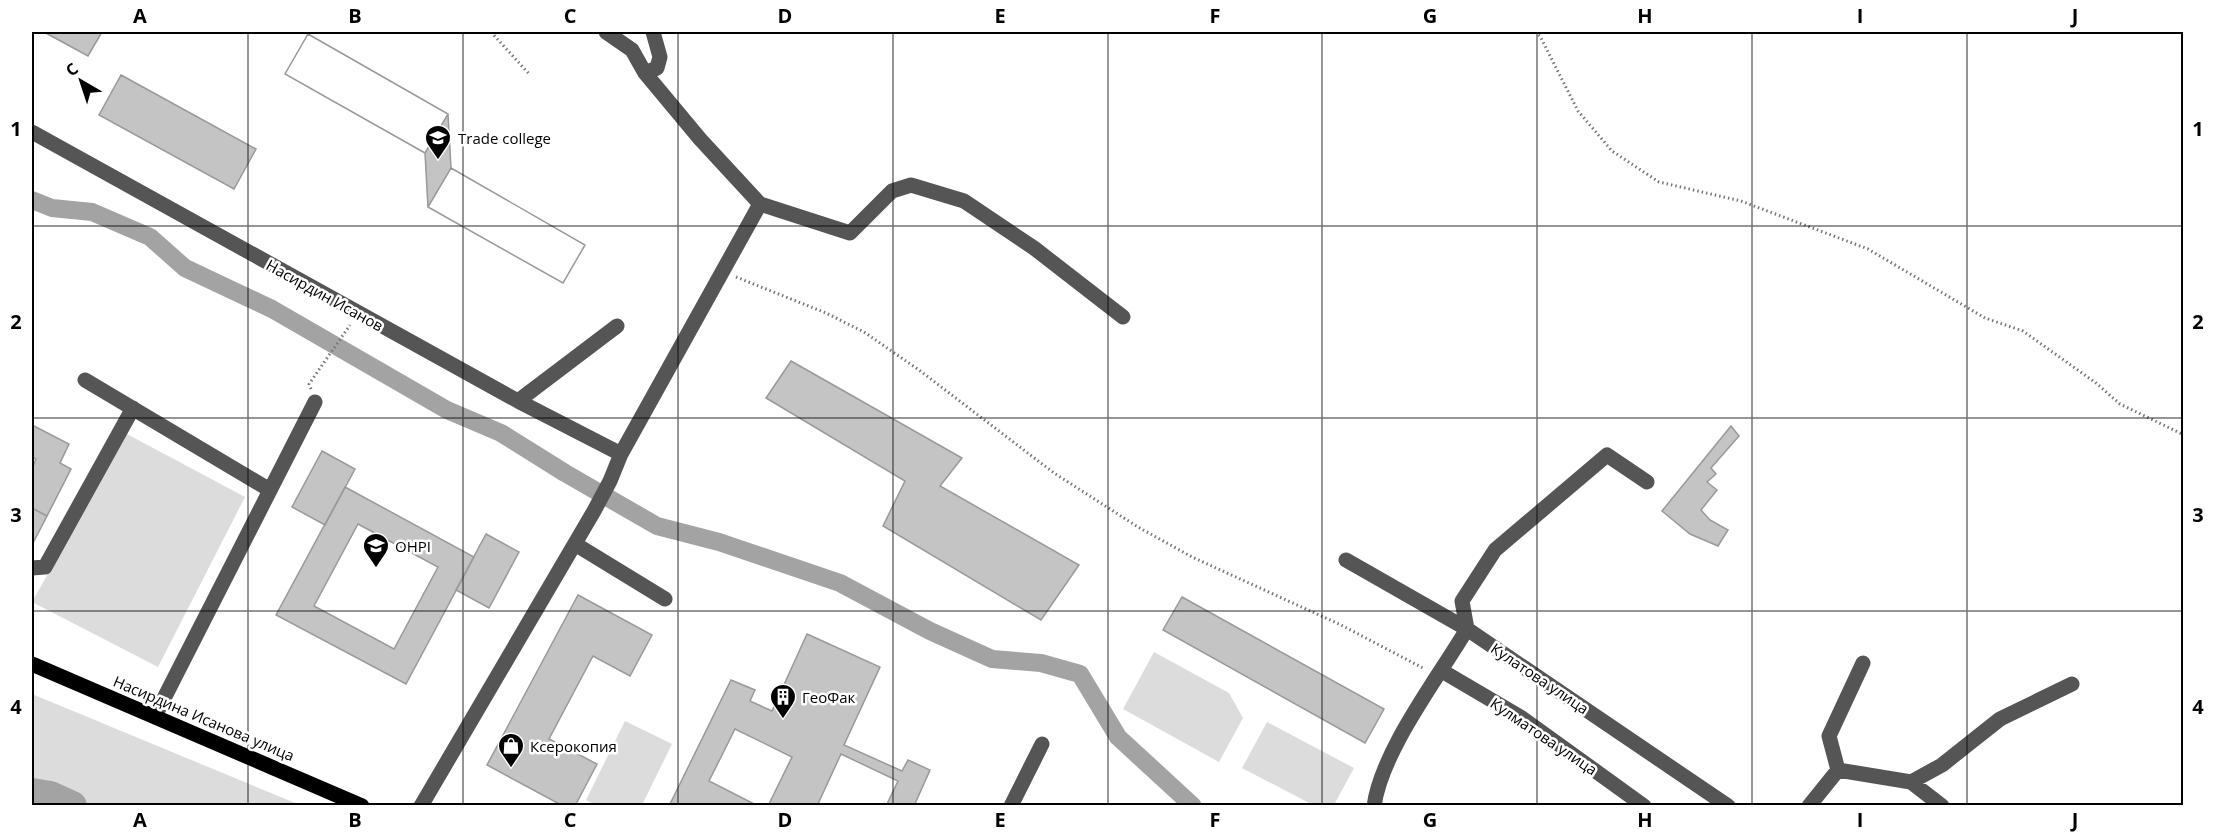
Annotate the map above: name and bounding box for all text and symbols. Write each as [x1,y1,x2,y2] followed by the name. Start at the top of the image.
[133,2,147,29] text: A
[348,2,362,29] text: B
[564,2,577,29] text: C
[778,2,792,29] text: D
[994,2,1006,29] text: E
[1210,2,1220,29] text: F
[1423,2,1437,29] text: G
[1637,2,1653,29] text: H
[1857,2,1863,29] text: I
[2070,2,2078,29] text: J
[51,51,111,111] north arrow
[61,58,82,81] text: С
[10,115,22,142] text: 1
[2192,115,2204,142] text: 1
[423,123,453,161] school or university icon: Trade college
[458,128,551,148] place label: Trade college
[263,255,387,335] street label: Насирдин Исанов
[10,308,22,335] text: 2
[2192,308,2204,335] text: 2
[10,501,22,528] text: 3
[2192,501,2204,528] text: 3
[361,531,391,569] school or university icon: OHPI
[395,536,431,556] place label: OHPI
[1487,638,1593,718] street label: Кулатова улица
[110,671,298,765] street label: Насирдина Исанова улица
[768,682,798,720] building icon: ГеоФак
[802,687,856,707] place label: ГеоФак
[10,693,22,720] text: 4
[1487,693,1601,779] street label: Кулматова улица
[2192,693,2204,720] text: 4
[496,731,526,769] shop icon: Ксерокопия
[530,736,617,756] place label: Ксерокопия
[133,806,147,833] text: A
[348,806,362,833] text: B
[564,806,577,833] text: C
[778,806,792,833] text: D
[994,806,1006,833] text: E
[1210,806,1220,833] text: F
[1423,806,1437,833] text: G
[1637,806,1653,833] text: H
[1857,806,1863,833] text: I
[2070,806,2078,833] text: J

